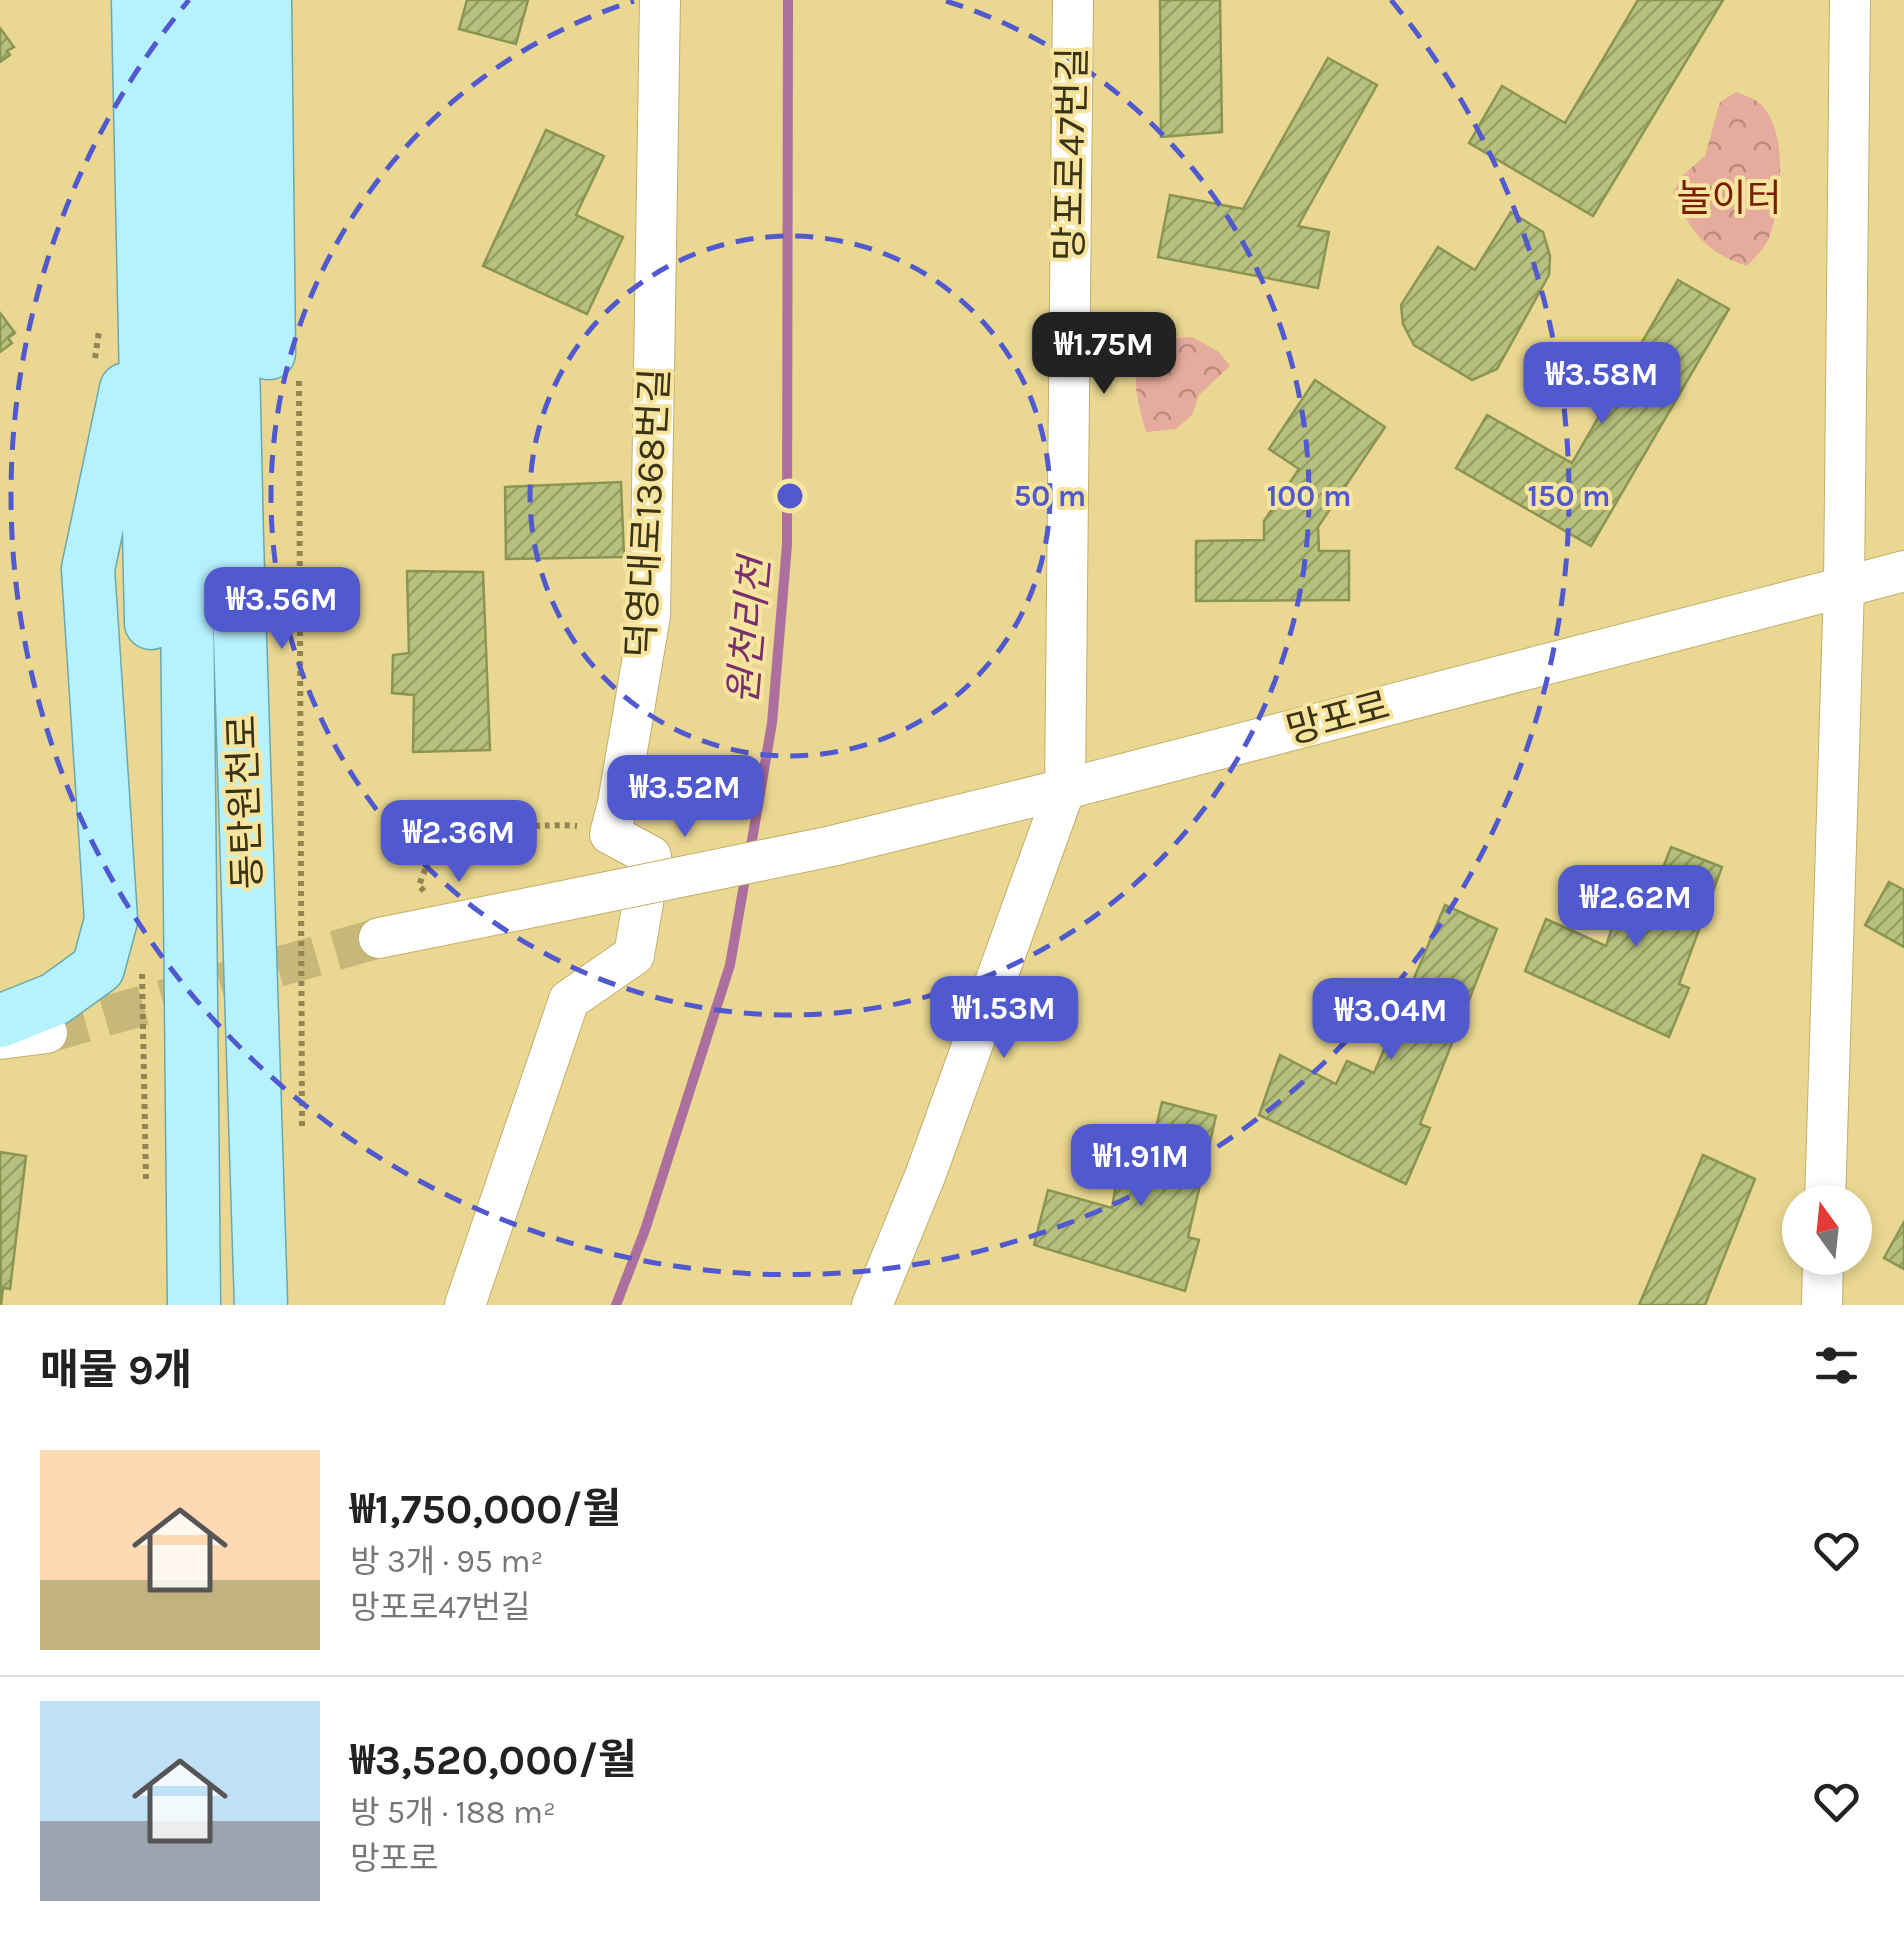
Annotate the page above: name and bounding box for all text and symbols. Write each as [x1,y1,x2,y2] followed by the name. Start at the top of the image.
[1047,47,1095,261] street label: 망포로47번길
[1677,176,1781,221] park label: 놀이터
[1023,312,1185,397] pin: ₩1.75M
[1054,326,1154,363] text: ₩1.75M
[1521,342,1683,427] pin: ₩3.58M
[1546,356,1658,393] text: ₩3.58M
[618,367,678,659] street label: 덕영대로1368번길
[772,478,808,514] centre of rings
[1014,478,1086,514] text: 50 m
[1267,478,1351,514] text: 100 m
[1527,478,1611,514] text: 150 m
[719,551,779,706] water label: 원천리천
[201,567,363,652] pin: ₩3.56M
[226,581,338,618] text: ₩3.56M
[1282,683,1394,753] street label: 망포로
[219,714,271,890] street label: 동탄원천로
[604,755,766,840] pin: ₩3.52M
[629,769,741,806] text: ₩3.52M
[378,800,540,885] pin: ₩2.36M
[403,814,515,851] text: ₩2.36M
[1555,865,1717,950] pin: ₩2.62M
[1580,879,1692,916] text: ₩2.62M
[923,976,1085,1061] pin: ₩1.53M
[1310,978,1472,1063] pin: ₩3.04M
[952,990,1056,1027] text: ₩1.53M
[1335,992,1447,1029] text: ₩3.04M
[1060,1124,1222,1209] pin: ₩1.91M
[1093,1138,1189,1175] text: ₩1.91M
[1782,1185,1872,1275] north arrow
[1782,1185,1872,1275] map controls
[1809,1338,1864,1393] icon: filters
[40,1345,192,1395] text: 매물 9개
[350,1484,621,1534] text: ₩1,750,000/월
[120,1490,240,1610] icon: home
[1809,1523,1864,1578] icon: heart
[350,1543,543,1580] text: 방 3개 · 95 m²
[350,1589,530,1626] text: 망포로47번길
[350,1735,637,1785] text: ₩3,520,000/월
[120,1741,240,1861] icon: home
[1809,1774,1864,1829] icon: heart
[350,1794,556,1831] text: 방 5개 · 188 m²
[350,1840,438,1877] text: 망포로

